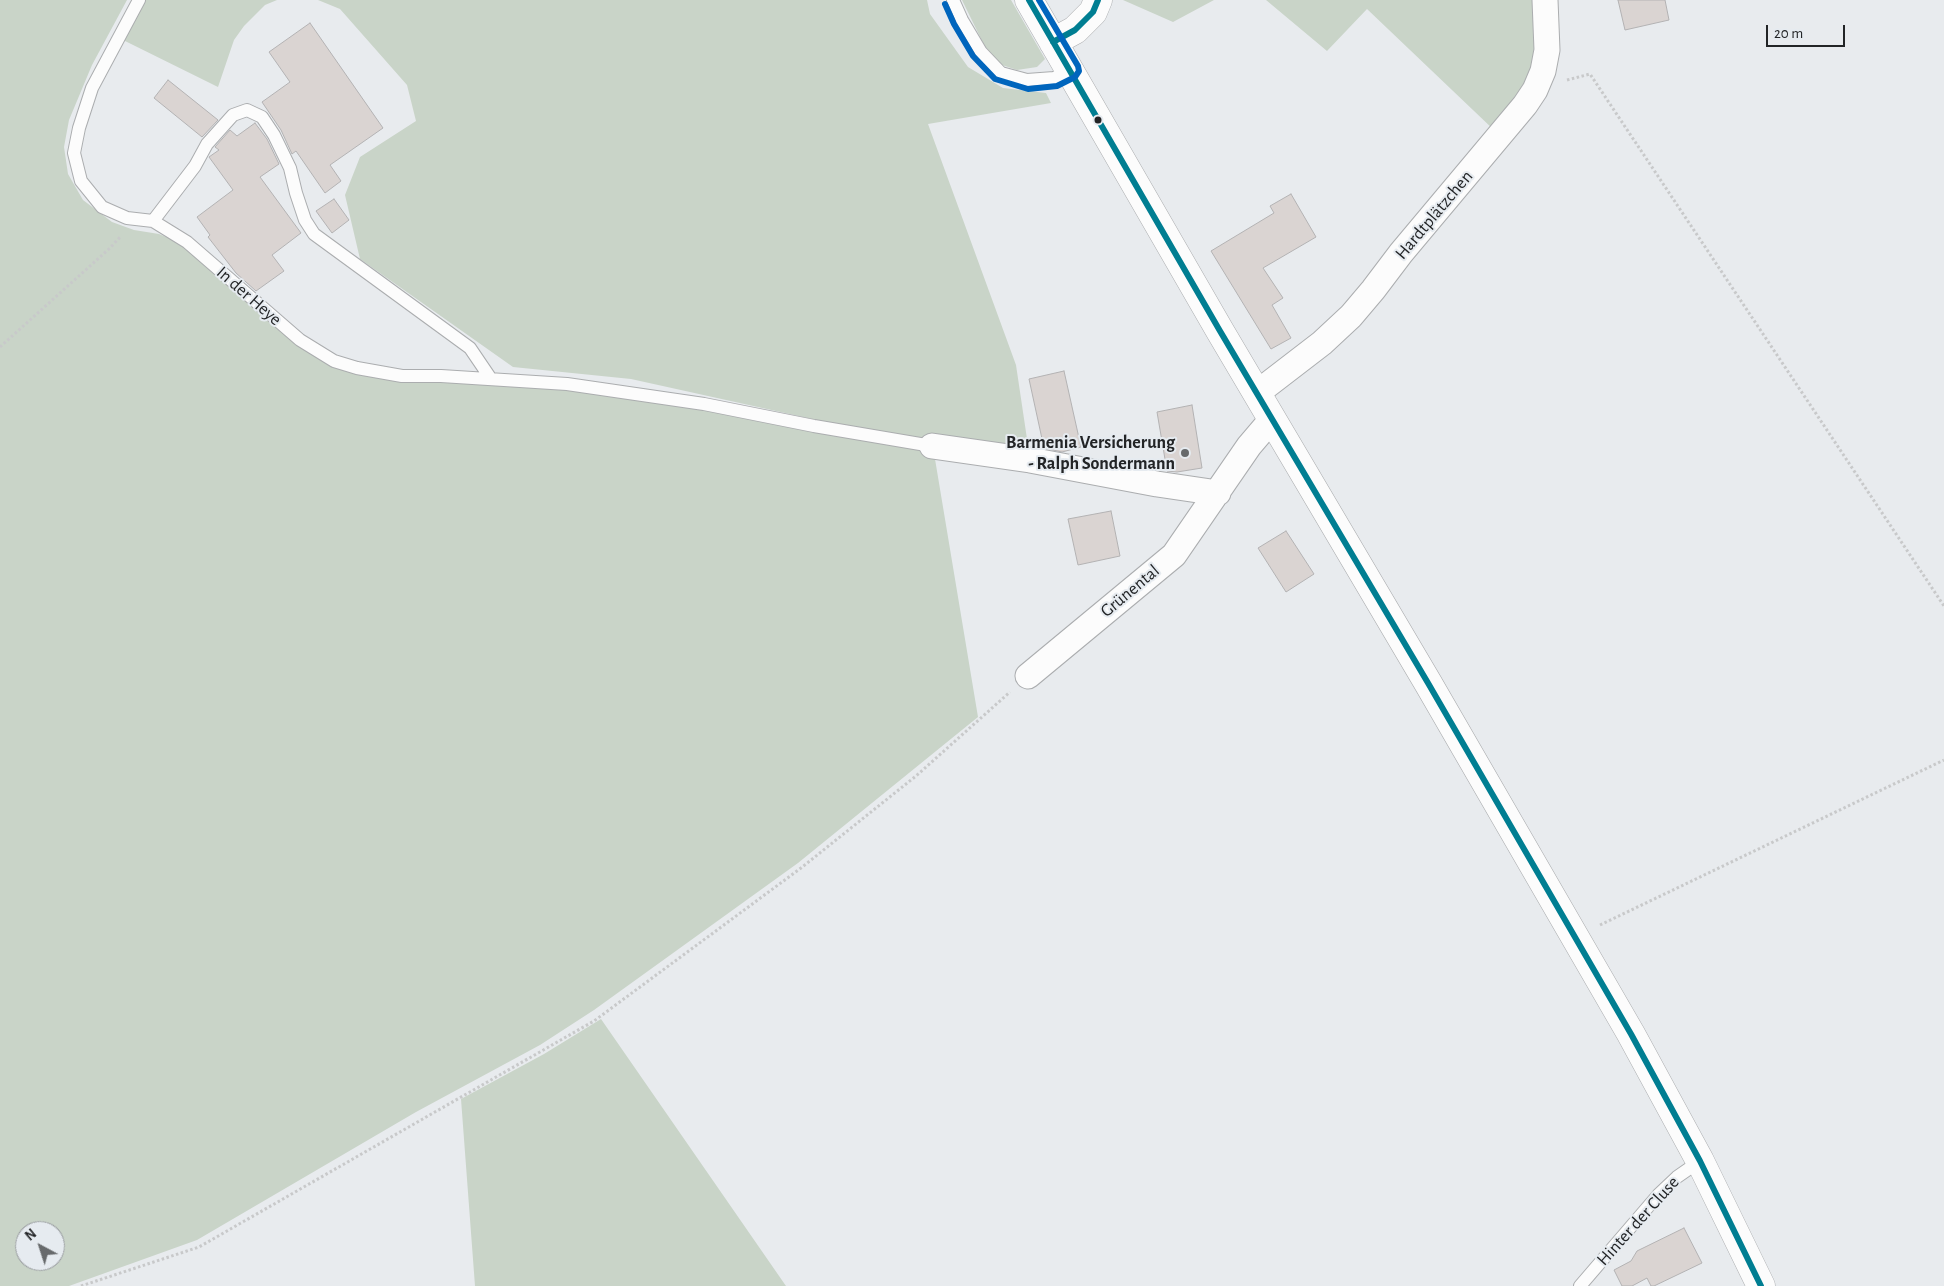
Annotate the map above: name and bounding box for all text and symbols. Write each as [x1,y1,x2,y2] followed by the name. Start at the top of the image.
[1769,15,1848,47] scale bar
[1774,26,1803,41] text: 20 m
[1093,115,1103,125] unlabelled marker
[1390,166,1478,264] street label: Hardtplätzchen
[212,262,286,330] street label: In der Heye
[1006,432,1175,474] place label: Barmenia Versicherung - Ralph Sondermann
[1179,447,1191,459] marker: Barmenia Versicherung - Ralph Sondermann
[1096,560,1164,622] street label: Grünental
[1592,1172,1684,1270] street label: Hinter der Cluse
[15,1221,65,1271] north arrow
[23,1227,39,1244] text: N

